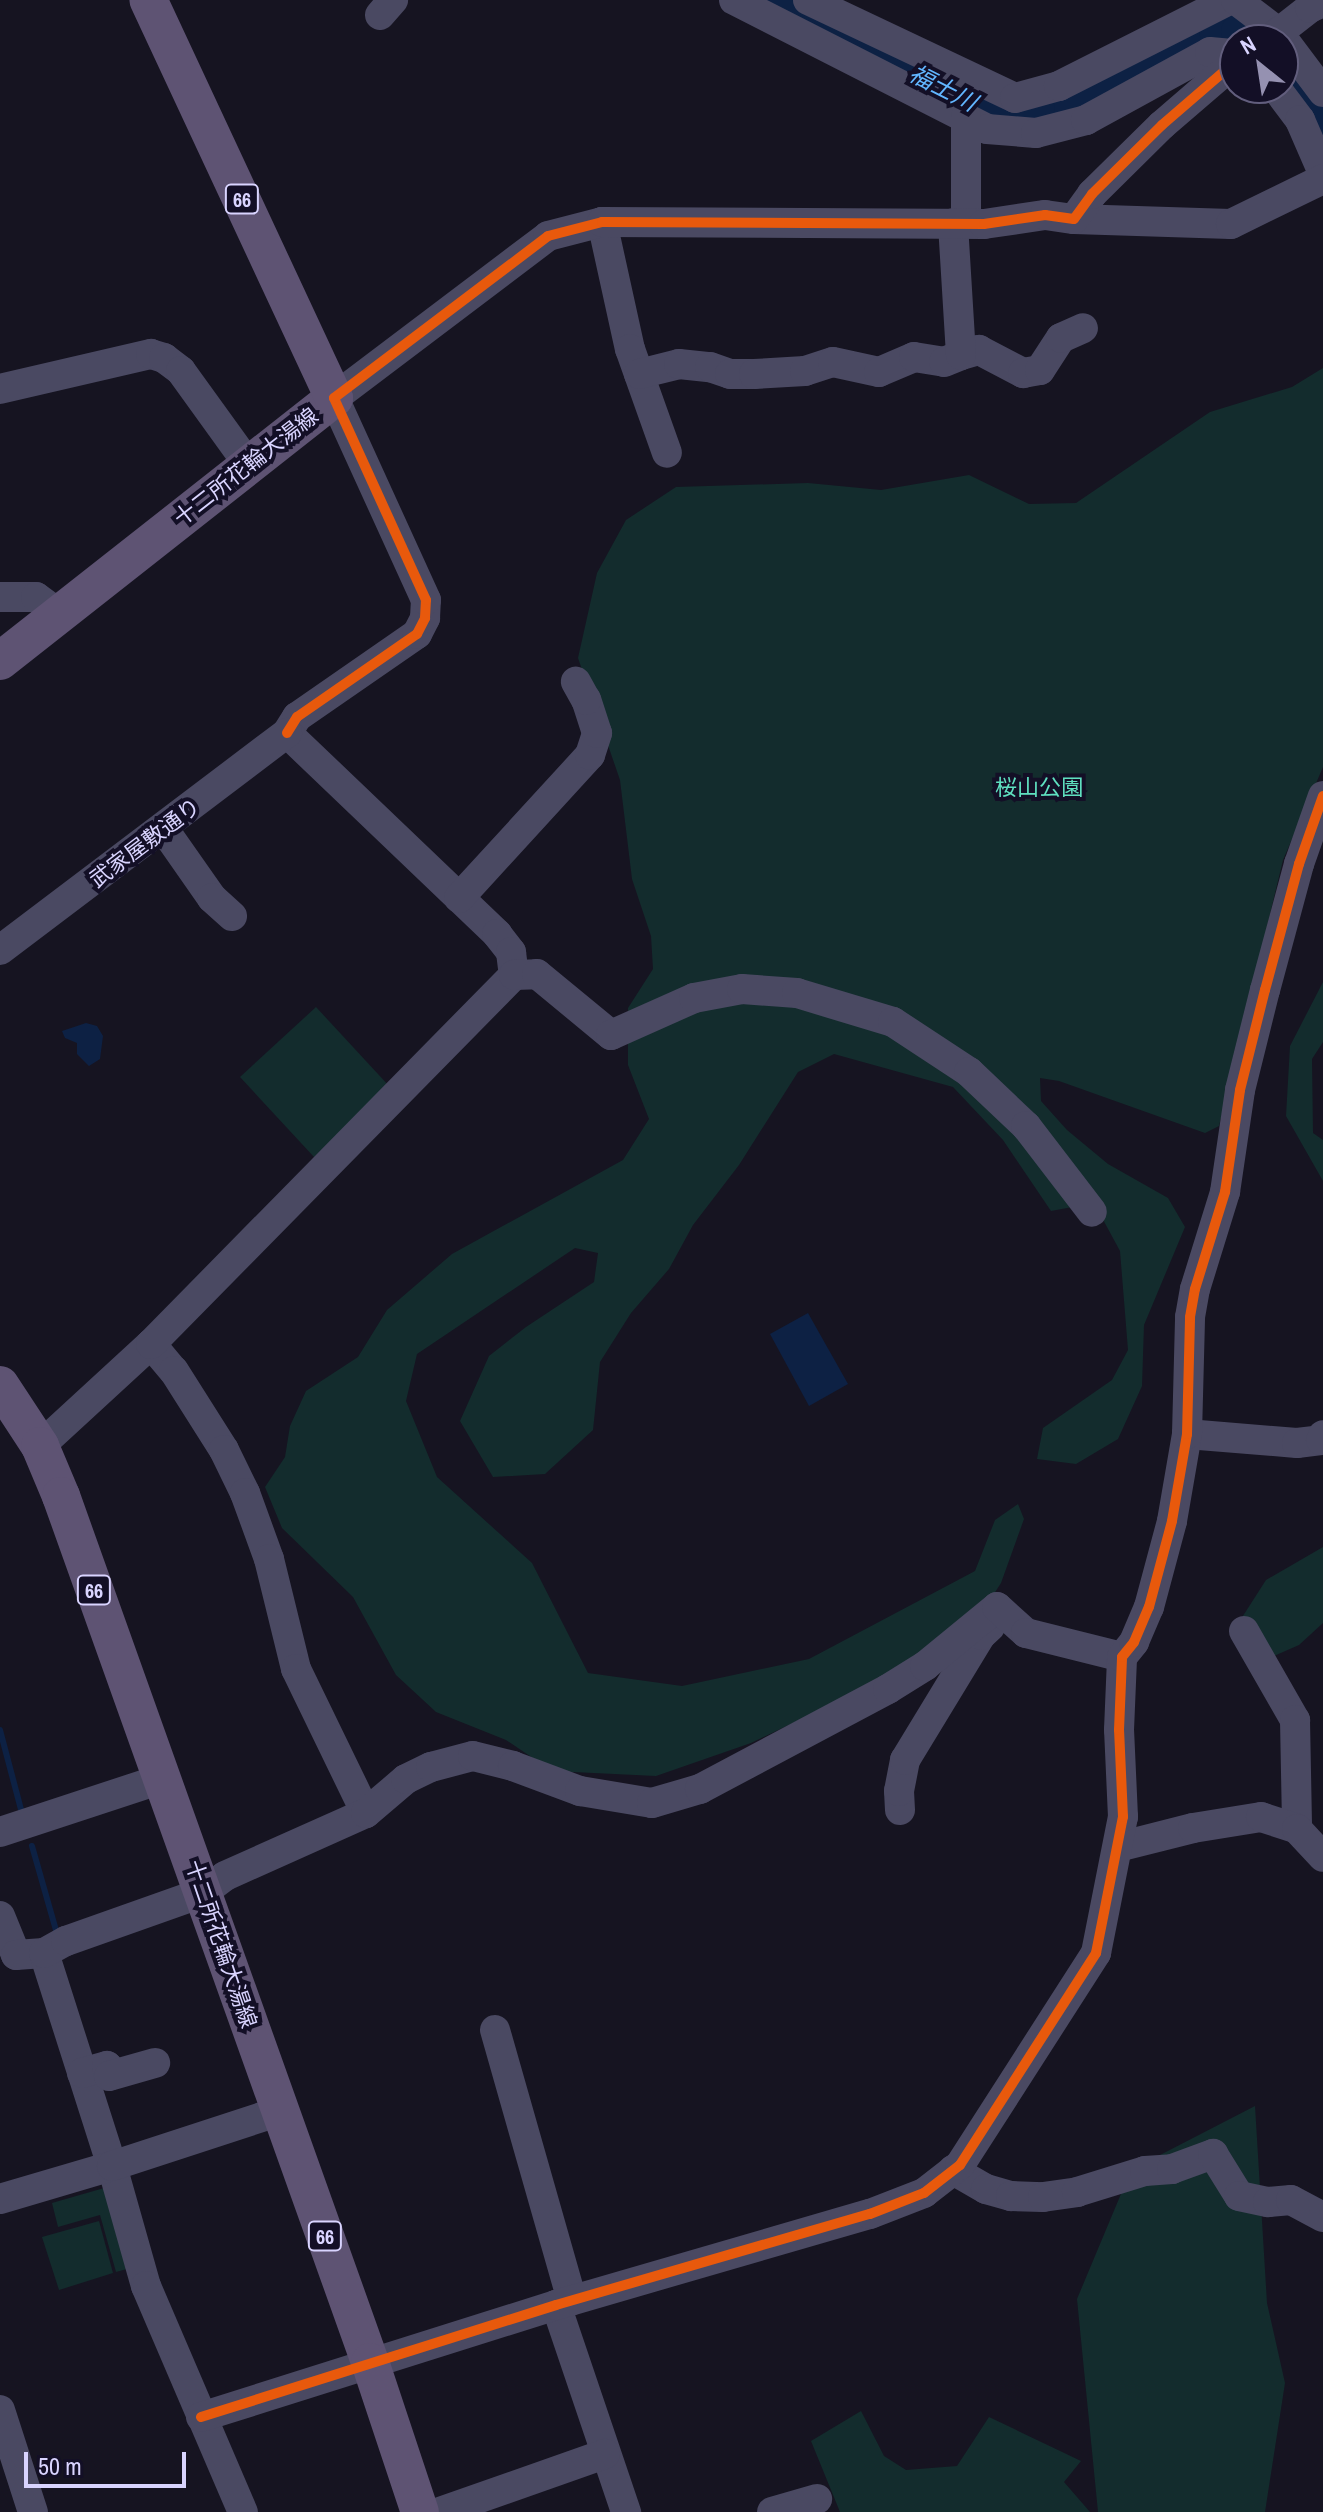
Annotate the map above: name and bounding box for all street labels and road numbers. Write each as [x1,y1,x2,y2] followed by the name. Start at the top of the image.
[224,183,260,215] road number: 66
[169,402,323,532] street label: 十二所花輪大湯線
[84,793,206,893] street label: 武家屋敷通り
[76,1574,112,1606] road number: 66
[180,1856,262,2032] street label: 十二所花輪大湯線
[307,2220,343,2252] road number: 66

